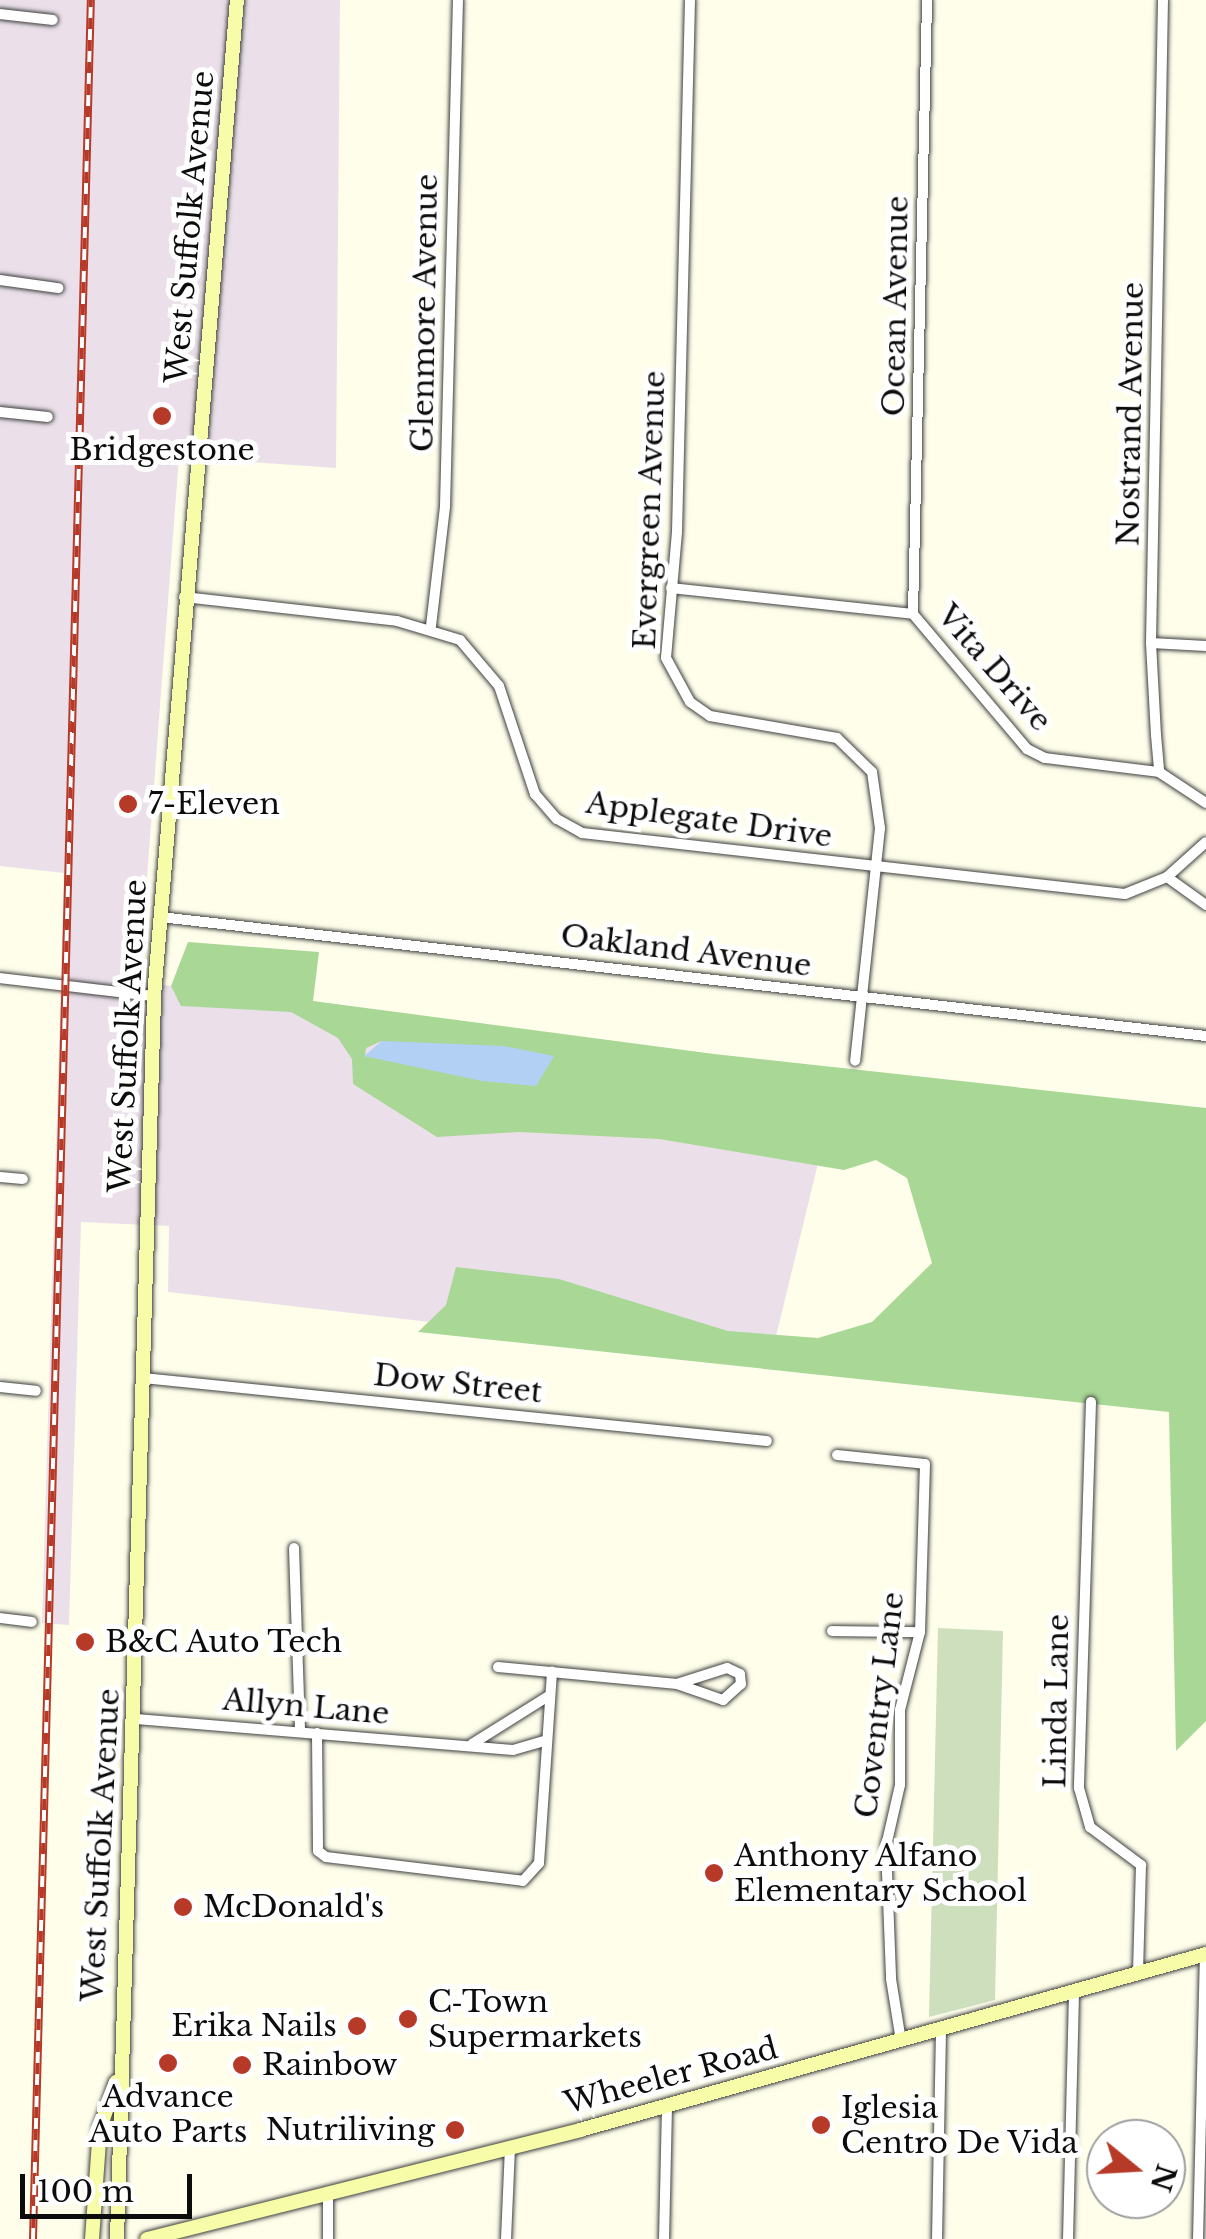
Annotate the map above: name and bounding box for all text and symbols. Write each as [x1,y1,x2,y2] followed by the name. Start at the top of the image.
[158,68,222,386] street label: West Suffolk Avenue
[405,173,445,453] street label: Glenmore Avenue
[876,195,916,417] street label: Ocean Avenue
[1111,281,1151,547] street label: Nostrand Avenue
[627,369,673,651] street label: Evergreen Avenue
[151,405,173,427] marker: Bridgestone
[69,432,255,468] place label: Bridgestone
[929,597,1059,739] street label: Vita Drive
[584,785,834,855] street label: Applegate Drive
[148,786,280,822] place label: 7-Eleven
[117,793,139,815] marker: 7-Eleven
[102,878,154,1194] street label: West Suffolk Avenue
[558,918,814,984] street label: Oakland Avenue
[372,1357,544,1411] street label: Dow Street
[848,1590,912,1820] street label: Coventry Lane
[1037,1613,1077,1789] street label: Linda Lane
[105,1624,344,1660] place label: B&C Auto Tech
[74,1631,96,1653] marker: B&C Auto Tech
[221,1682,391,1732] street label: Allyn Lane
[75,1687,127,2003] street label: West Suffolk Avenue
[734,1838,1028,1908] place label: Anthony Alfano Elementary School
[703,1862,725,1884] marker: Anthony Alfano Elementary School
[203,1889,384,1925] place label: McDonald's
[172,1896,194,1918] marker: McDonald's
[428,1984,642,2054] place label: C‑Town Supermarkets
[171,2008,337,2044] place label: Erika Nails
[397,2008,419,2030] marker: C‑Town Supermarkets
[346,2015,368,2037] marker: Erika Nails
[560,2030,782,2122] street label: Wheeler Road
[262,2047,397,2083] place label: Rainbow
[157,2052,179,2074] marker: Advance Auto Parts
[231,2054,253,2076] marker: Rainbow
[89,2079,247,2150] place label: Advance Auto Parts
[841,2090,1079,2160] place label: Iglesia Centro De Vida
[266,2112,435,2148] place label: Nutriliving
[810,2114,832,2136] marker: Iglesia Centro De Vida
[444,2119,466,2141] marker: Nutriliving
[1086,2119,1186,2219] north arrow
[25,2154,198,2216] scale bar
[1142,2160,1184,2196] text: N
[37,2173,134,2210] text: 100 m

